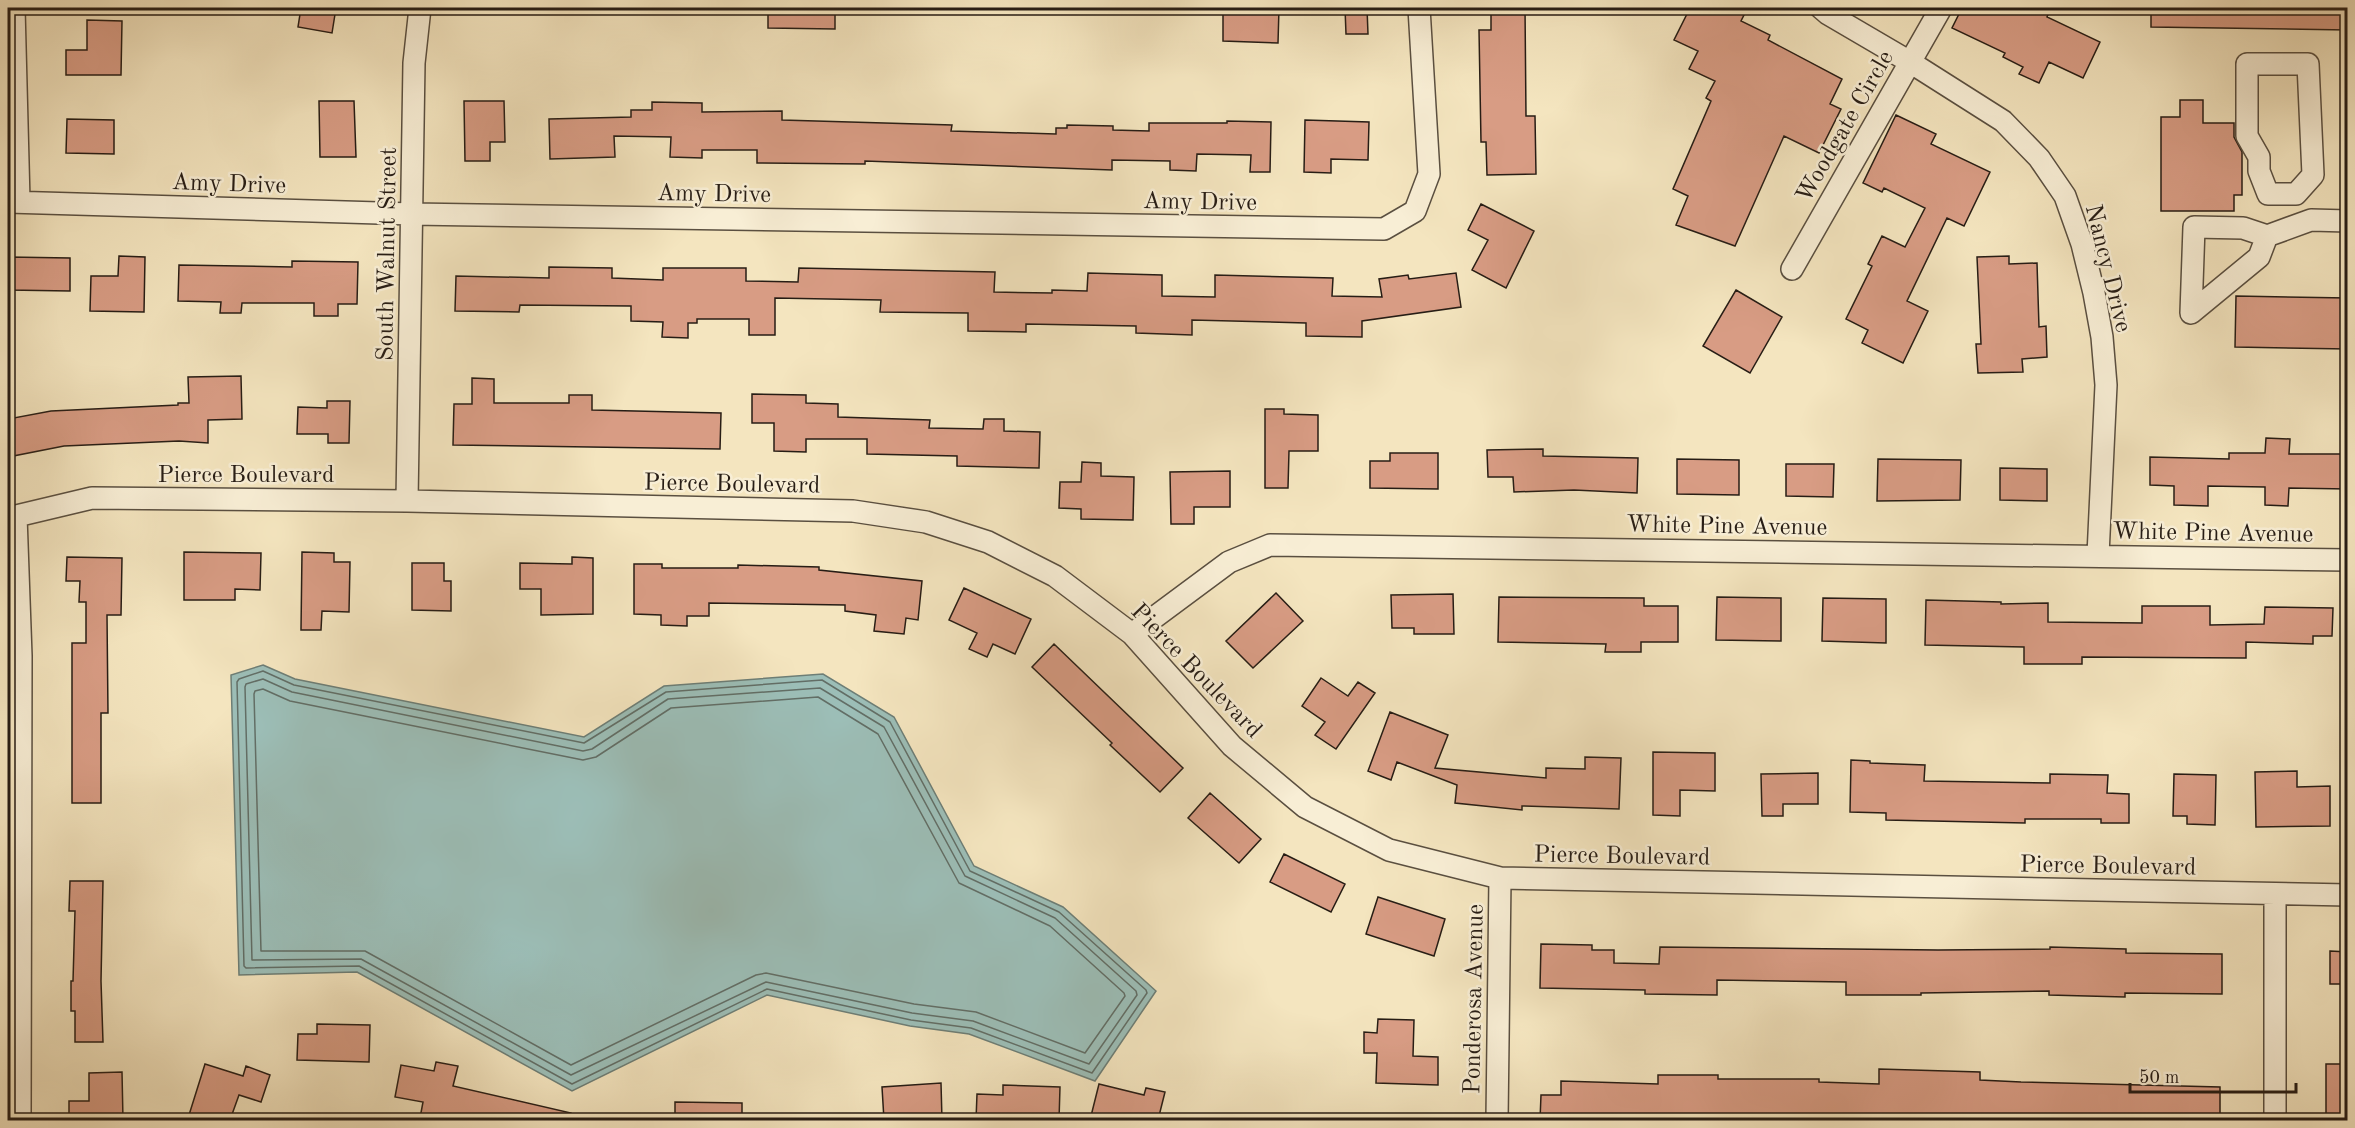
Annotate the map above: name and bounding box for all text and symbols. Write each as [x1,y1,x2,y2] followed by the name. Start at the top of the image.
[1793,47,1899,207] street label: Woodgate Circle
[374,147,402,361] street label: South Walnut Street
[171,171,287,199] street label: Amy Drive
[657,182,771,208] street label: Amy Drive
[1143,190,1257,216] street label: Amy Drive
[2080,202,2135,335] street label: Nancy Drive
[158,464,334,488] street label: Pierce Boulevard
[643,471,821,499] street label: Pierce Boulevard
[1626,513,1828,541] street label: White Pine Avenue
[2112,520,2314,548] street label: White Pine Avenue
[1125,599,1266,743] street label: Pierce Boulevard
[1533,843,1711,871] street label: Pierce Boulevard
[2019,853,2197,881] street label: Pierce Boulevard
[1461,904,1489,1094] street label: Ponderosa Avenue
[2130,1056,2296,1094] scale bar
[2139,1069,2179,1087] text: 50 m

